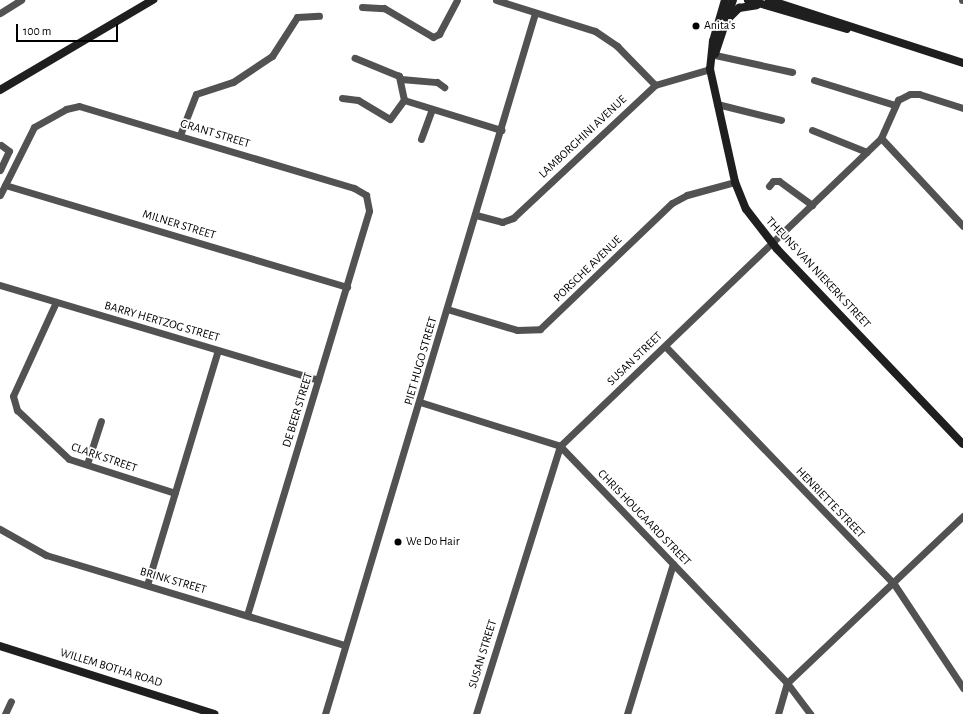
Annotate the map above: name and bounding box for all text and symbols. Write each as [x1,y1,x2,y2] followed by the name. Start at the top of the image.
[18,16,120,42] scale bar
[704,19,735,33] place label: Anita's
[691,21,701,31] marker: Anita's
[23,25,51,37] text: 100 m
[536,93,630,181] street label: LAMBORGHINI AVENUE
[178,117,252,151] street label: GRANT STREET
[141,207,217,243] street label: MILNER STREET
[763,214,873,332] street label: THEUNS VAN NIEKERK STREET
[551,233,625,305] street label: PORSCHE AVENUE
[103,299,221,345] street label: BARRY HERTZOG STREET
[402,315,440,407] street label: PIET HUGO STREET
[604,329,666,389] street label: SUSAN STREET
[280,371,316,449] street label: DE BEER STREET
[69,440,139,476] street label: CLARK STREET
[793,465,867,541] street label: HENRIETTE STREET
[594,467,694,569] street label: CHRIS HOUGAARD STREET
[406,535,460,549] place label: We Do Hair
[393,537,403,547] marker: We Do Hair
[138,565,208,597] street label: BRINK STREET
[466,618,500,690] street label: SUSAN STREET
[58,646,164,690] street label: WILLEM BOTHA ROAD

